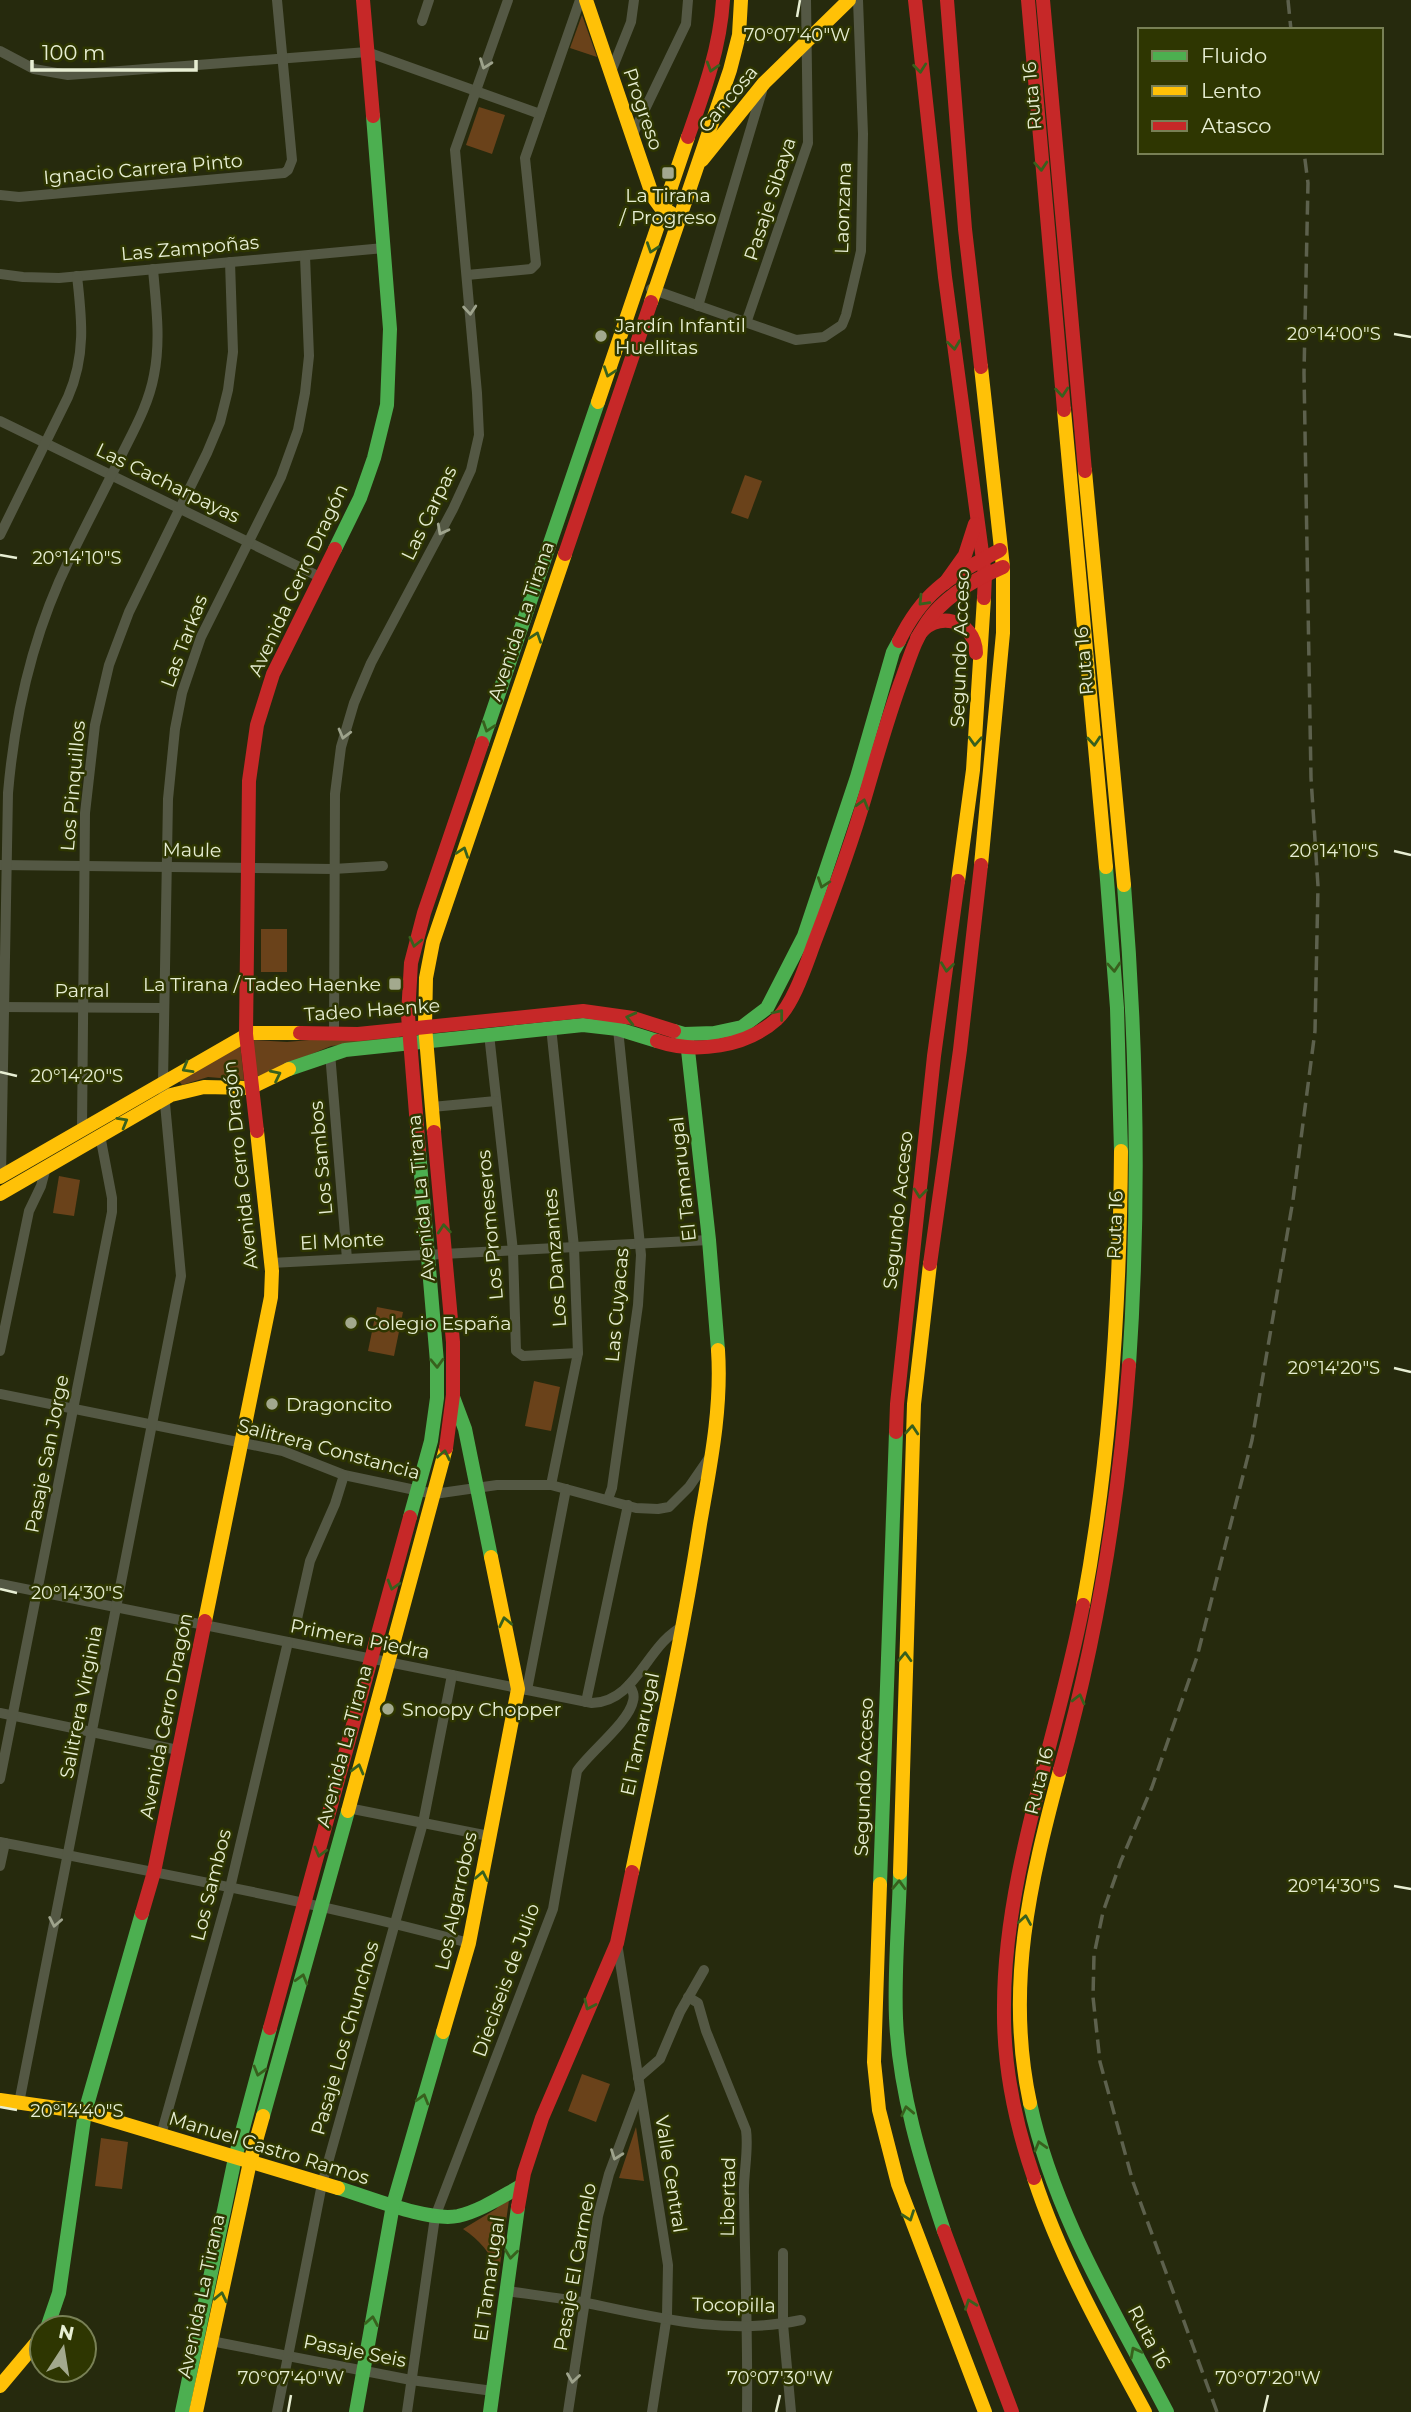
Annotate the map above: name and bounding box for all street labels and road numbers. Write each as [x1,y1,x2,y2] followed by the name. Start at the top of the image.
[693,61,763,137] street label: Cancosa
[1018,61,1046,131] street label: Ruta 16
[618,65,668,153] street label: Progreso
[739,134,801,264] street label: Pasaje Sibaya
[42,149,244,189] street label: Ignacio Carrera Pinto
[830,162,856,254] street label: Laonzana
[120,231,260,265] street label: Las Zampoñas
[92,438,244,528] street label: Las Cacharpayas
[396,462,462,564] street label: Las Carpas
[243,480,353,680] street label: Avenida Cerro Dragón
[483,538,559,704] street label: Avenida La Tirana
[946,568,974,728] street label: Segundo Acceso
[156,591,212,691] street label: Las Tarkas
[1070,626,1098,696] street label: Ruta 16
[56,720,90,852] street label: Los Pinquillos
[162,838,222,862] street label: Maule
[54,979,110,1002] street label: Parral
[303,994,441,1026] street label: Tadeo Haenke
[218,1060,262,1270] street label: Avenida Cerro Dragón
[305,1100,337,1216] street label: Los Sambos
[402,1114,440,1282] street label: Avenida La Tirana
[665,1115,701,1243] street label: El Tamarugal
[878,1130,918,1290] street label: Segundo Acceso
[472,1149,508,1301] street label: Los Promeseros
[539,1188,571,1328] street label: Los Danzantes
[1102,1190,1128,1260] street label: Ruta 16
[299,1227,385,1255] street label: El Monte
[601,1247,633,1363] street label: Las Cuyacas
[20,1373,74,1535] street label: Pasaje San Jorge
[235,1414,423,1484] street label: Salitrera Constancia
[135,1611,197,1821] street label: Avenida Cerro Dragón
[288,1614,432,1664] street label: Primera Piedra
[55,1624,107,1780] street label: Salitrera Virginia
[311,1662,377,1830] street label: Avenida La Tirana
[616,1670,664,1798] street label: El Tamarugal
[850,1697,878,1857] street label: Segundo Acceso
[1020,1745,1058,1817] street label: Ruta 16
[186,1827,236,1943] street label: Los Sambos
[430,1830,482,1972] street label: Los Algarrobos
[468,1900,545,2060] street label: Dieciseis de Julio
[306,1938,384,2138] street label: Pasaje Los Chunchos
[166,2107,372,2189] street label: Manuel Castro Ramos
[650,2114,692,2234] street label: Valle Central
[716,2157,740,2237] street label: Libertad
[549,2181,601,2353] street label: Pasaje El Carmelo
[172,2212,230,2380] street label: Avenida La Tirana
[469,2215,509,2343] street label: El Tamarugal
[692,2293,776,2317] street label: Tocopilla
[1123,2301,1175,2373] street label: Ruta 16
[302,2330,408,2372] street label: Pasaje Seis

